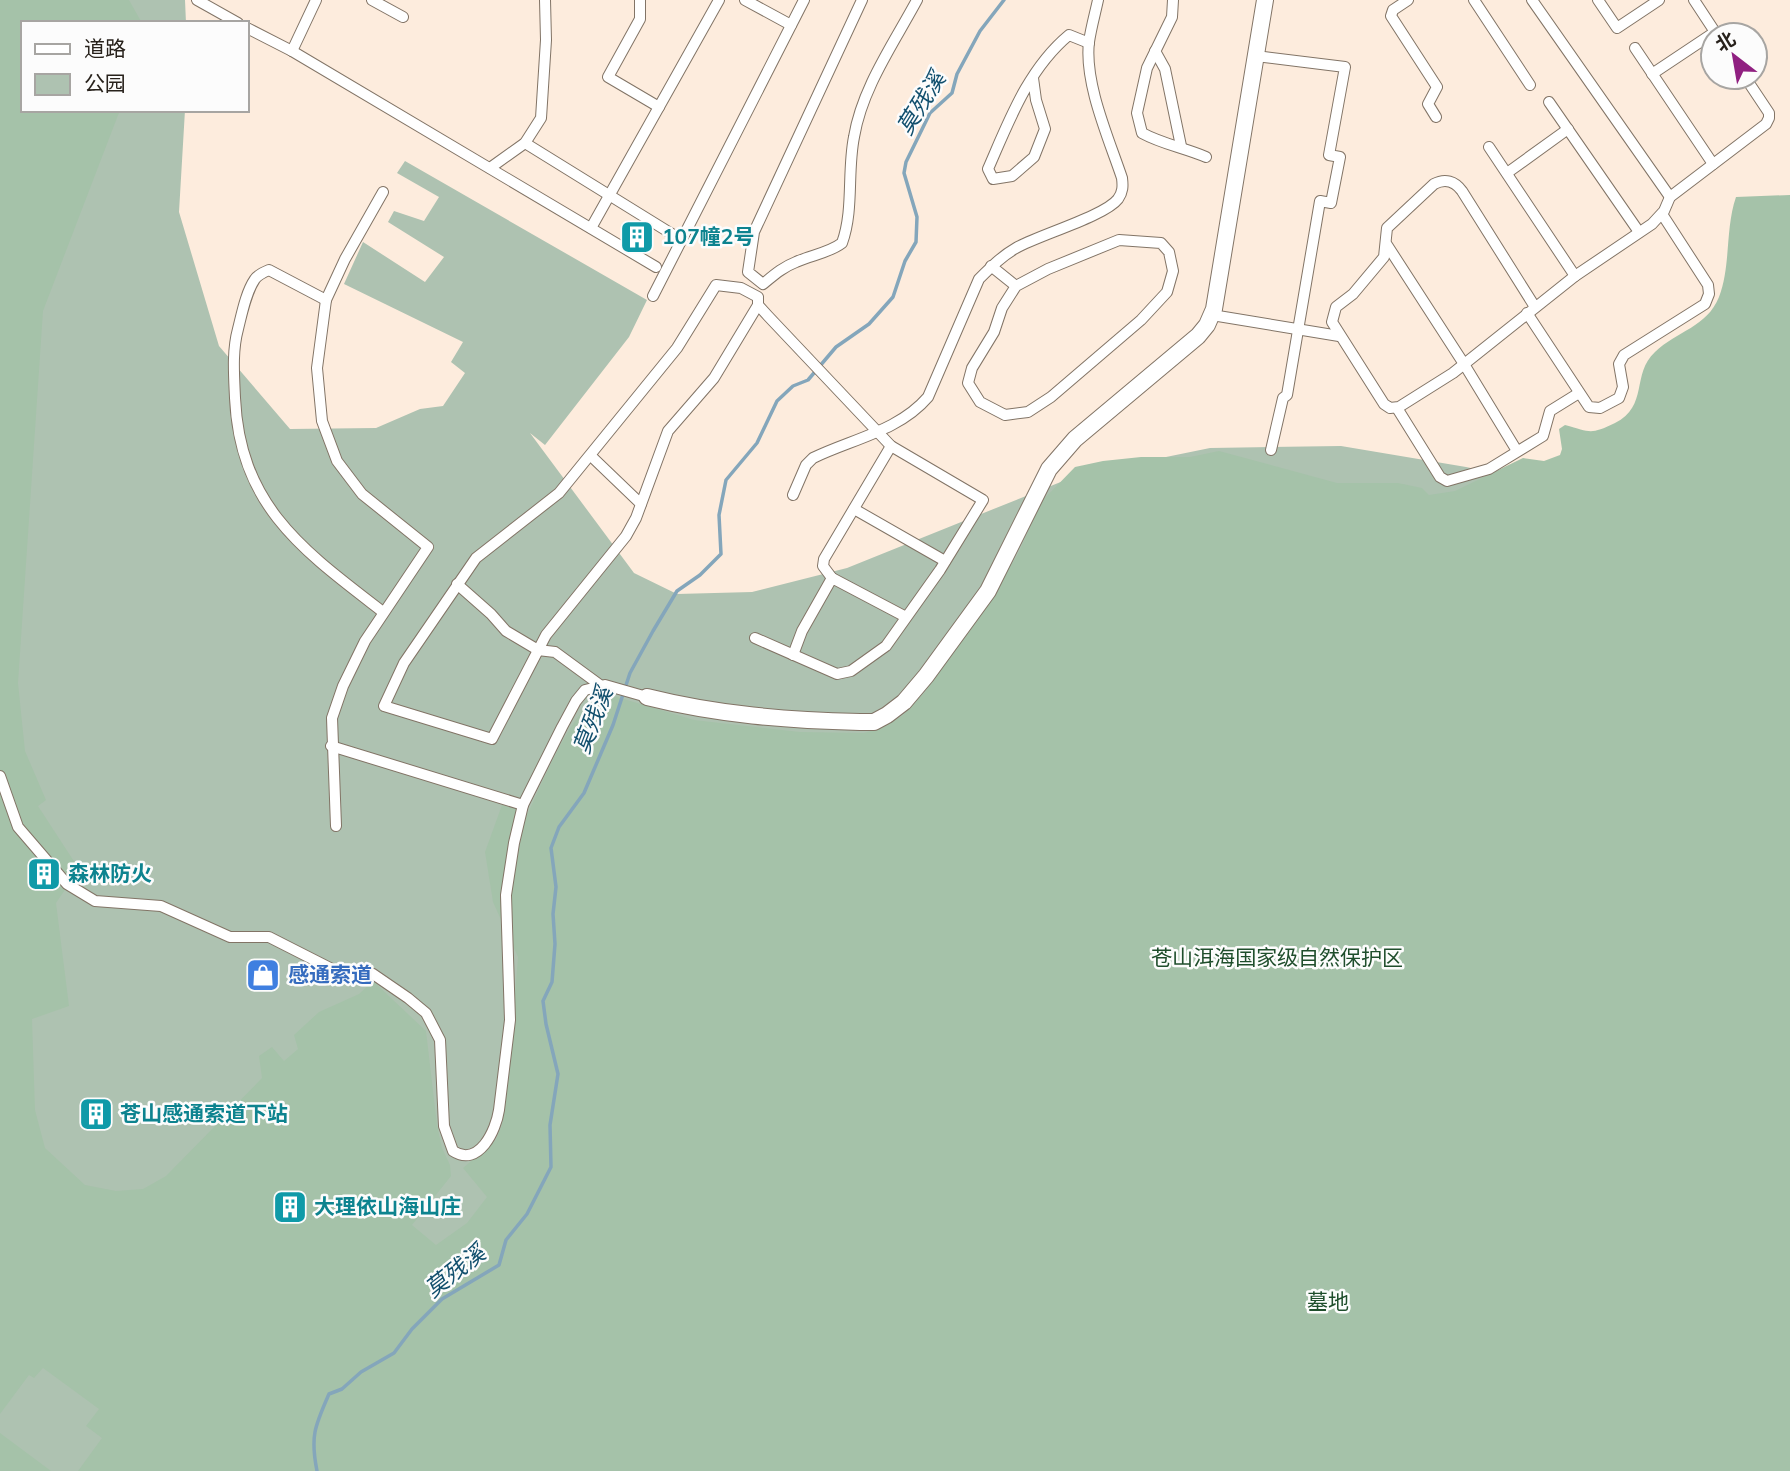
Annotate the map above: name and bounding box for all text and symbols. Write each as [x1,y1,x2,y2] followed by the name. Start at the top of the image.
[21,21,248,112] legend
[1699,21,1769,91] north arrow
[1711,26,1740,57] text: 北
[84,35,126,61] text: 道路
[890,63,953,140] water label: 莫残溪
[84,70,126,96] text: 公园
[618,218,656,256] building icon: 107幢2号
[662,223,754,249] place label: 107幢2号
[567,680,620,757] water label: 莫残溪
[25,855,63,893] building icon: 森林防火
[68,860,152,886] place label: 森林防火
[1151,944,1403,970] park label: 苍山洱海国家级自然保护区
[244,956,282,994] shop icon: 感通索道
[288,961,372,987] place label: 感通索道
[77,1095,115,1133] building icon: 苍山感通索道下站
[120,1100,288,1126] place label: 苍山感通索道下站
[271,1188,309,1226] building icon: 大理依山海山庄
[314,1193,461,1219] place label: 大理依山海山庄
[419,1236,493,1303] water label: 莫残溪
[1307,1288,1349,1314] park label: 墓地

